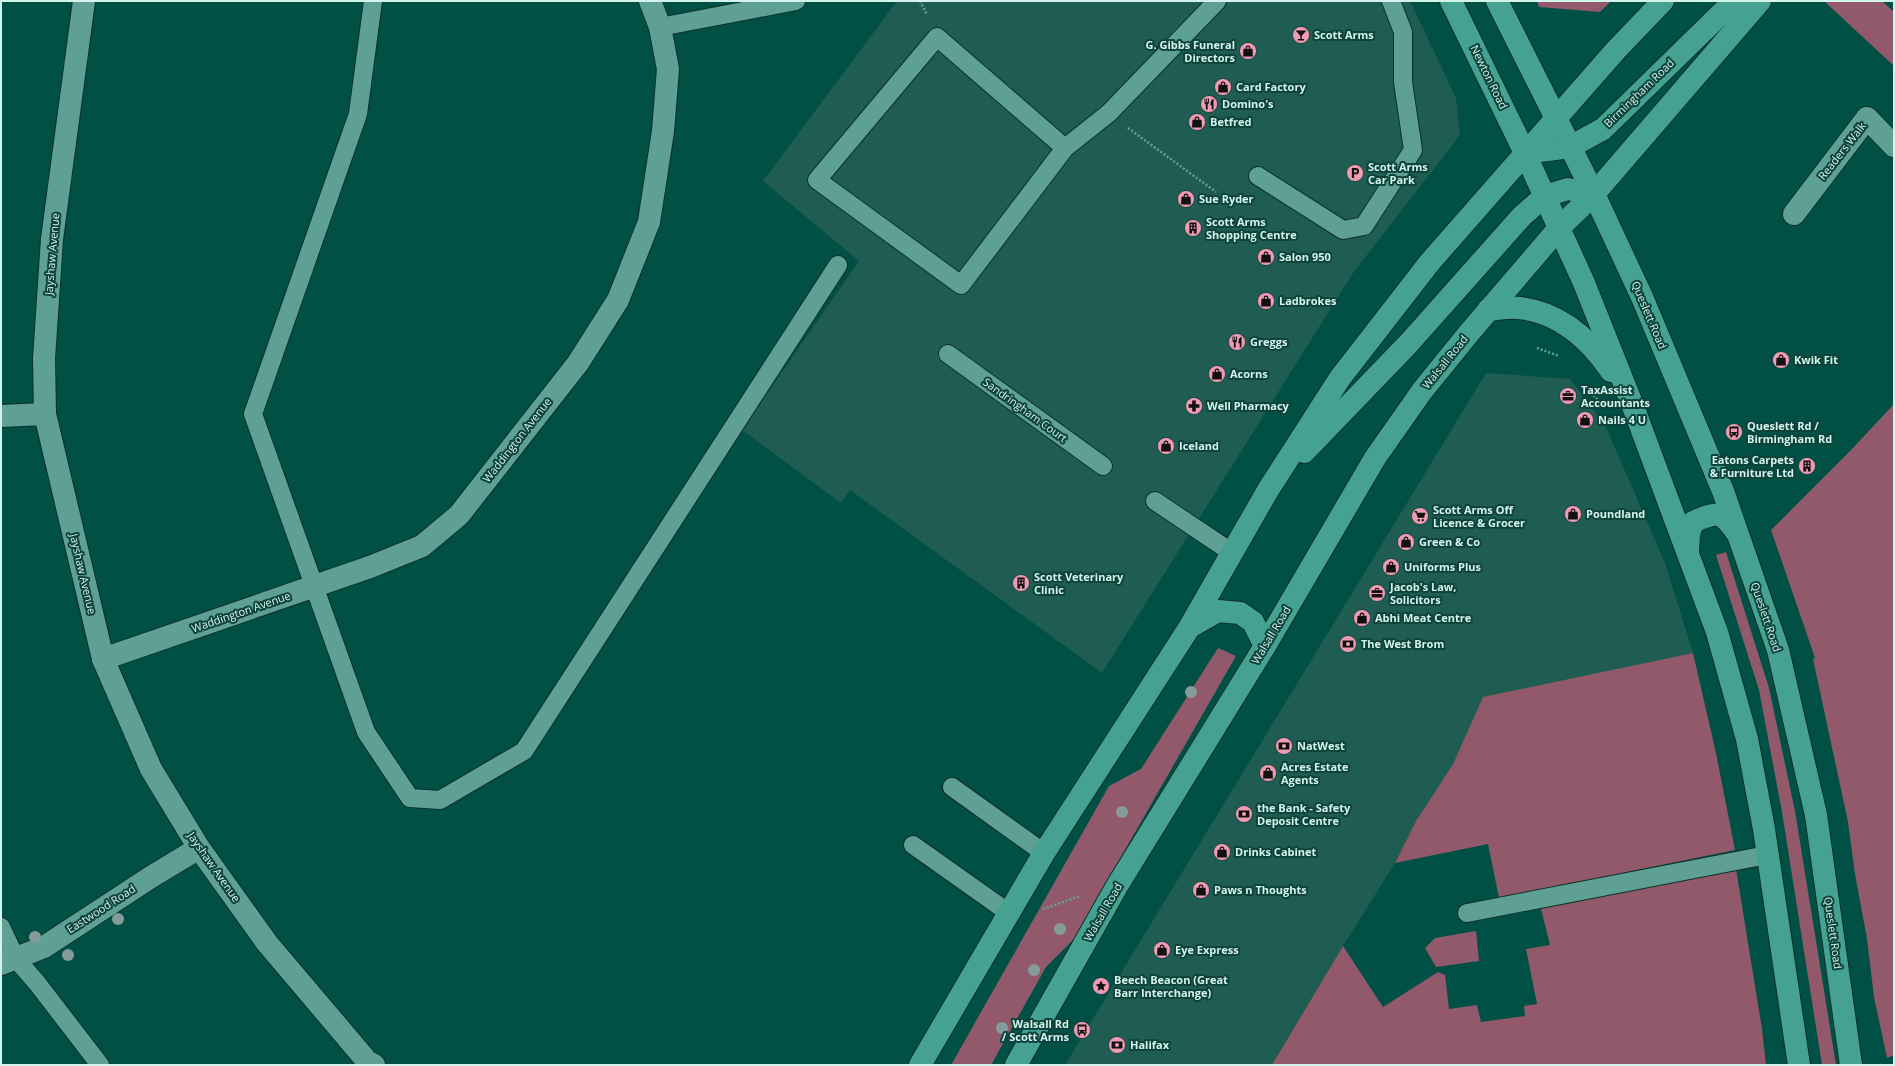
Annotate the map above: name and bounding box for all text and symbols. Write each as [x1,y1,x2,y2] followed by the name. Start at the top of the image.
[1291,25,1311,45] bar icon: Scott Arms
[1314,27,1374,42] place label: Scott Arms
[1145,37,1236,65] place label: G. Gibbs Funeral Directors
[1238,41,1258,61] shop icon: G. Gibbs Funeral Directors
[1468,42,1511,111] street label: Newton Road
[1600,55,1677,130] street label: Birmingham Road
[1213,77,1233,97] shop icon: Card Factory
[1236,79,1306,94] place label: Card Factory
[1199,94,1219,114] restaurant icon: Domino's
[1222,96,1274,111] place label: Domino's
[1187,112,1207,132] shop icon: Betfred
[1210,114,1251,129] place label: Betfred
[1814,119,1869,183] street label: Readers Walk
[1368,159,1428,187] place label: Scott Arms Car Park
[1345,163,1365,183] parking icon: Scott Arms Car Park
[1176,189,1196,209] shop icon: Sue Ryder
[1199,191,1254,206] place label: Sue Ryder
[40,212,63,297] street label: Jayshaw Avenue
[1206,214,1297,242] place label: Scott Arms Shopping Centre
[1183,218,1203,238] building icon: Scott Arms Shopping Centre
[1256,247,1276,267] shop icon: Salon 950
[1279,249,1331,264] place label: Salon 950
[1628,278,1671,351] street label: Queslett Road
[1256,291,1276,311] shop icon: Ladbrokes
[1279,293,1337,308] place label: Ladbrokes
[1227,332,1247,352] restaurant icon: Greggs
[1418,332,1471,392] street label: Walsall Road
[1250,334,1288,349] place label: Greggs
[1771,350,1791,370] shop icon: Kwik Fit
[1794,352,1838,367] place label: Kwik Fit
[1207,364,1227,384] shop icon: Acorns
[1230,366,1268,381] place label: Acorns
[980,374,1070,445] street label: Sandringham Court
[1581,382,1651,410] place label: TaxAssist Accountants
[1558,386,1578,406] office icon: TaxAssist Accountants
[479,394,554,485] street label: Waddington Avenue
[1184,396,1204,416] pharmacy icon: Well Pharmacy
[1207,398,1290,413] place label: Well Pharmacy
[1575,410,1595,430] shop icon: Nails 4 U
[1598,412,1646,427] place label: Nails 4 U
[1747,418,1832,446] place label: Queslett Rd / Birmingham Rd
[1724,422,1744,442] bus stop icon: Queslett Rd / Birmingham Rd
[1156,436,1176,456] shop icon: Iceland
[1179,438,1219,453] place label: Iceland
[1710,452,1795,480] place label: Eatons Carpets & Furniture Ltd
[1797,456,1817,476] building icon: Eatons Carpets & Furniture Ltd
[1433,502,1525,530] place label: Scott Arms Off Licence & Grocer
[1563,504,1583,524] shop icon: Poundland
[1410,506,1430,526] supermarket icon: Scott Arms Off Licence & Grocer
[1586,506,1645,521] place label: Poundland
[67,531,100,616] street label: Jayshaw Avenue
[1396,532,1416,552] shop icon: Green & Co
[1419,534,1480,549] place label: Green & Co
[1381,557,1401,577] shop icon: Uniforms Plus
[1404,559,1482,574] place label: Uniforms Plus
[1034,569,1124,597] place label: Scott Veterinary Clinic
[1011,573,1031,593] building icon: Scott Veterinary Clinic
[1389,579,1456,607] place label: Jacob's Law, Solicitors
[1748,580,1785,654] street label: Queslett Road
[1367,583,1387,603] office icon: Jacob's Law, Solicitors
[189,588,292,635] street label: Waddington Avenue
[1247,603,1294,666] street label: Walsall Road
[1352,608,1372,628] shop icon: Abhi Meat Centre
[1375,610,1472,625] place label: Abhi Meat Centre
[1338,634,1358,654] bank icon: The West Brom
[1361,636,1444,651] place label: The West Brom
[1274,736,1294,756] bank icon: NatWest
[1297,738,1345,753] place label: NatWest
[1281,759,1349,787] place label: Acres Estate Agents
[1258,763,1278,783] shop icon: Acres Estate Agents
[1257,800,1351,828] place label: the Bank - Safety Deposit Centre
[1234,804,1254,824] bank icon: the Bank - Safety Deposit Centre
[184,828,244,905] street label: Jayshaw Avenue
[1212,842,1232,862] shop icon: Drinks Cabinet
[1235,844,1317,859] place label: Drinks Cabinet
[1080,880,1125,944] street label: Walsall Road
[1191,880,1211,900] shop icon: Paws n Thoughts
[64,881,138,936] street label: Eastwood Road
[1214,882,1307,897] place label: Paws n Thoughts
[1821,896,1846,970] street label: Queslett Road
[1152,940,1172,960] shop icon: Eye Express
[1175,942,1239,957] place label: Eye Express
[1114,972,1228,1000] place label: Beech Beacon (Great Barr Interchange)
[1091,976,1111,996] place icon: Beech Beacon (Great Barr Interchange)
[1002,1016,1070,1044] place label: Walsall Rd / Scott Arms
[1072,1020,1092,1040] bus stop icon: Walsall Rd / Scott Arms
[1107,1035,1127,1055] bank icon: Halifax
[1130,1037,1170,1052] place label: Halifax

